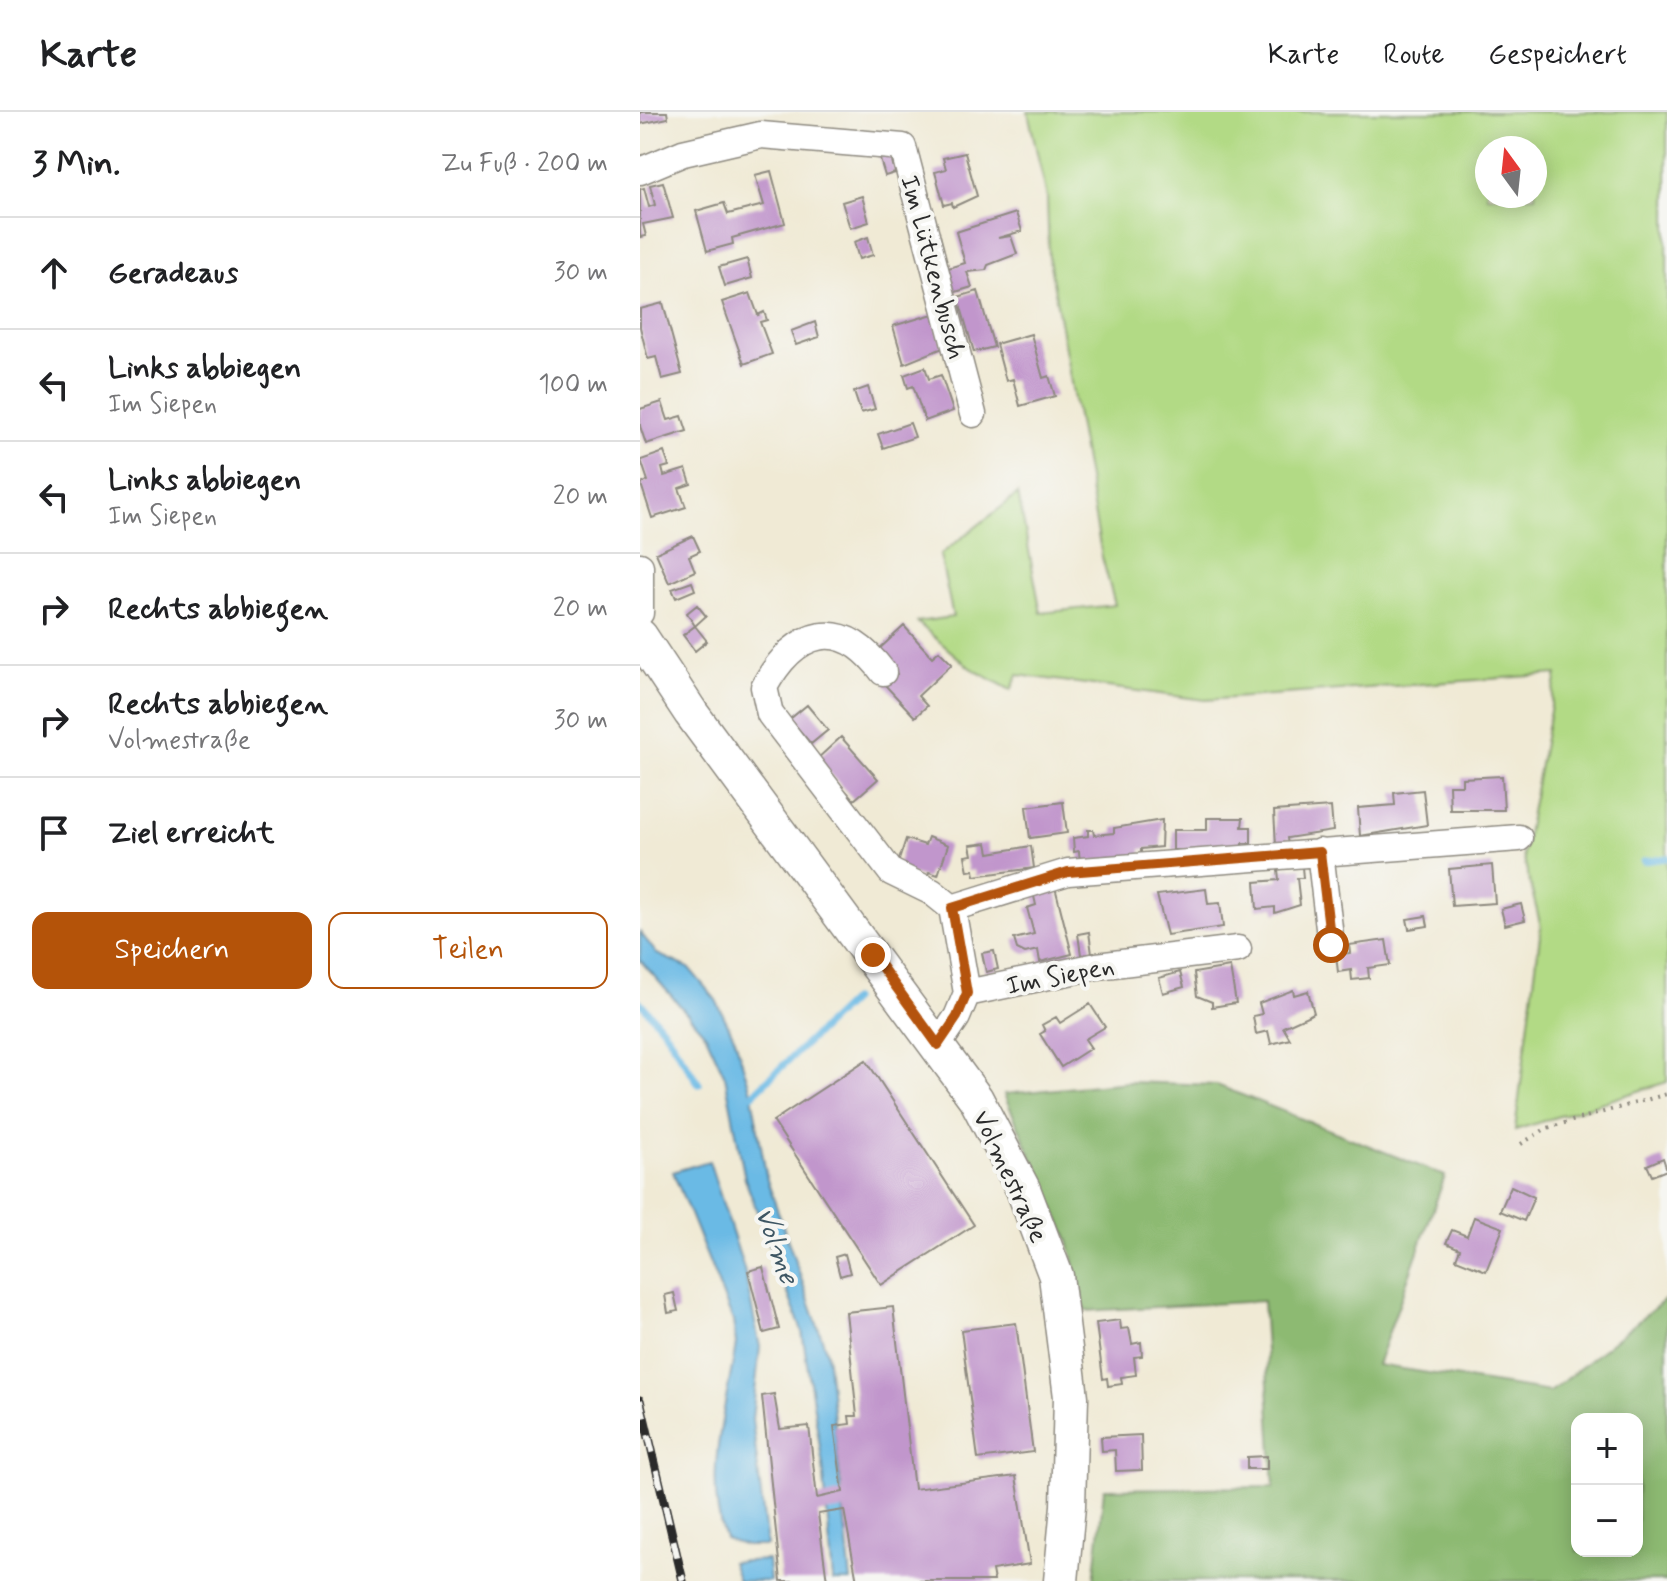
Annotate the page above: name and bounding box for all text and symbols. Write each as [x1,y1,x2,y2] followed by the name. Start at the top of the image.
[40,31,137,80] text: Karte
[1268,37,1339,74] text: Karte
[1383,37,1444,74] text: Route
[1488,37,1627,74] text: Gespeichert
[1475,136,1547,208] north arrow
[32,142,120,187] text: 3 Min.
[441,147,608,181] text: Zu Fuß · 200 m
[891,172,973,363] street label: Im Lütkenbusch
[32,251,76,295] icon: ahead
[108,254,238,293] text: Geradeaus
[554,256,608,290] text: 30 m
[108,349,301,388] text: Links abbiegen
[32,363,76,407] icon: left
[538,368,608,402] text: 100 m
[108,388,217,422] text: Im Siepen
[108,461,301,500] text: Links abbiegen
[32,475,76,519] icon: left
[553,480,608,514] text: 20 m
[108,500,217,534] text: Im Siepen
[32,587,76,631] icon: right
[108,590,328,629] text: Rechts abbiegen
[553,592,608,626] text: 20 m
[108,685,328,724] text: Rechts abbiegen
[32,699,76,743] icon: right
[554,704,608,738] text: 30 m
[108,724,251,758] text: Volmestraße
[32,811,76,855] icon: arrive
[108,814,274,853] text: Ziel erreicht
[32,912,312,989] button: Speichern
[328,912,608,989] button: Teilen
[1313,927,1349,963] route start
[855,937,891,973] route end
[1004,950,1117,1004] street label: Im Siepen
[964,1105,1055,1249] street label: Volmestraße
[745,1203,807,1290] water label: Volme
[1571,1413,1643,1557] map controls
[1571,1413,1643,1485] button: +
[1571,1485,1643,1557] button: −

